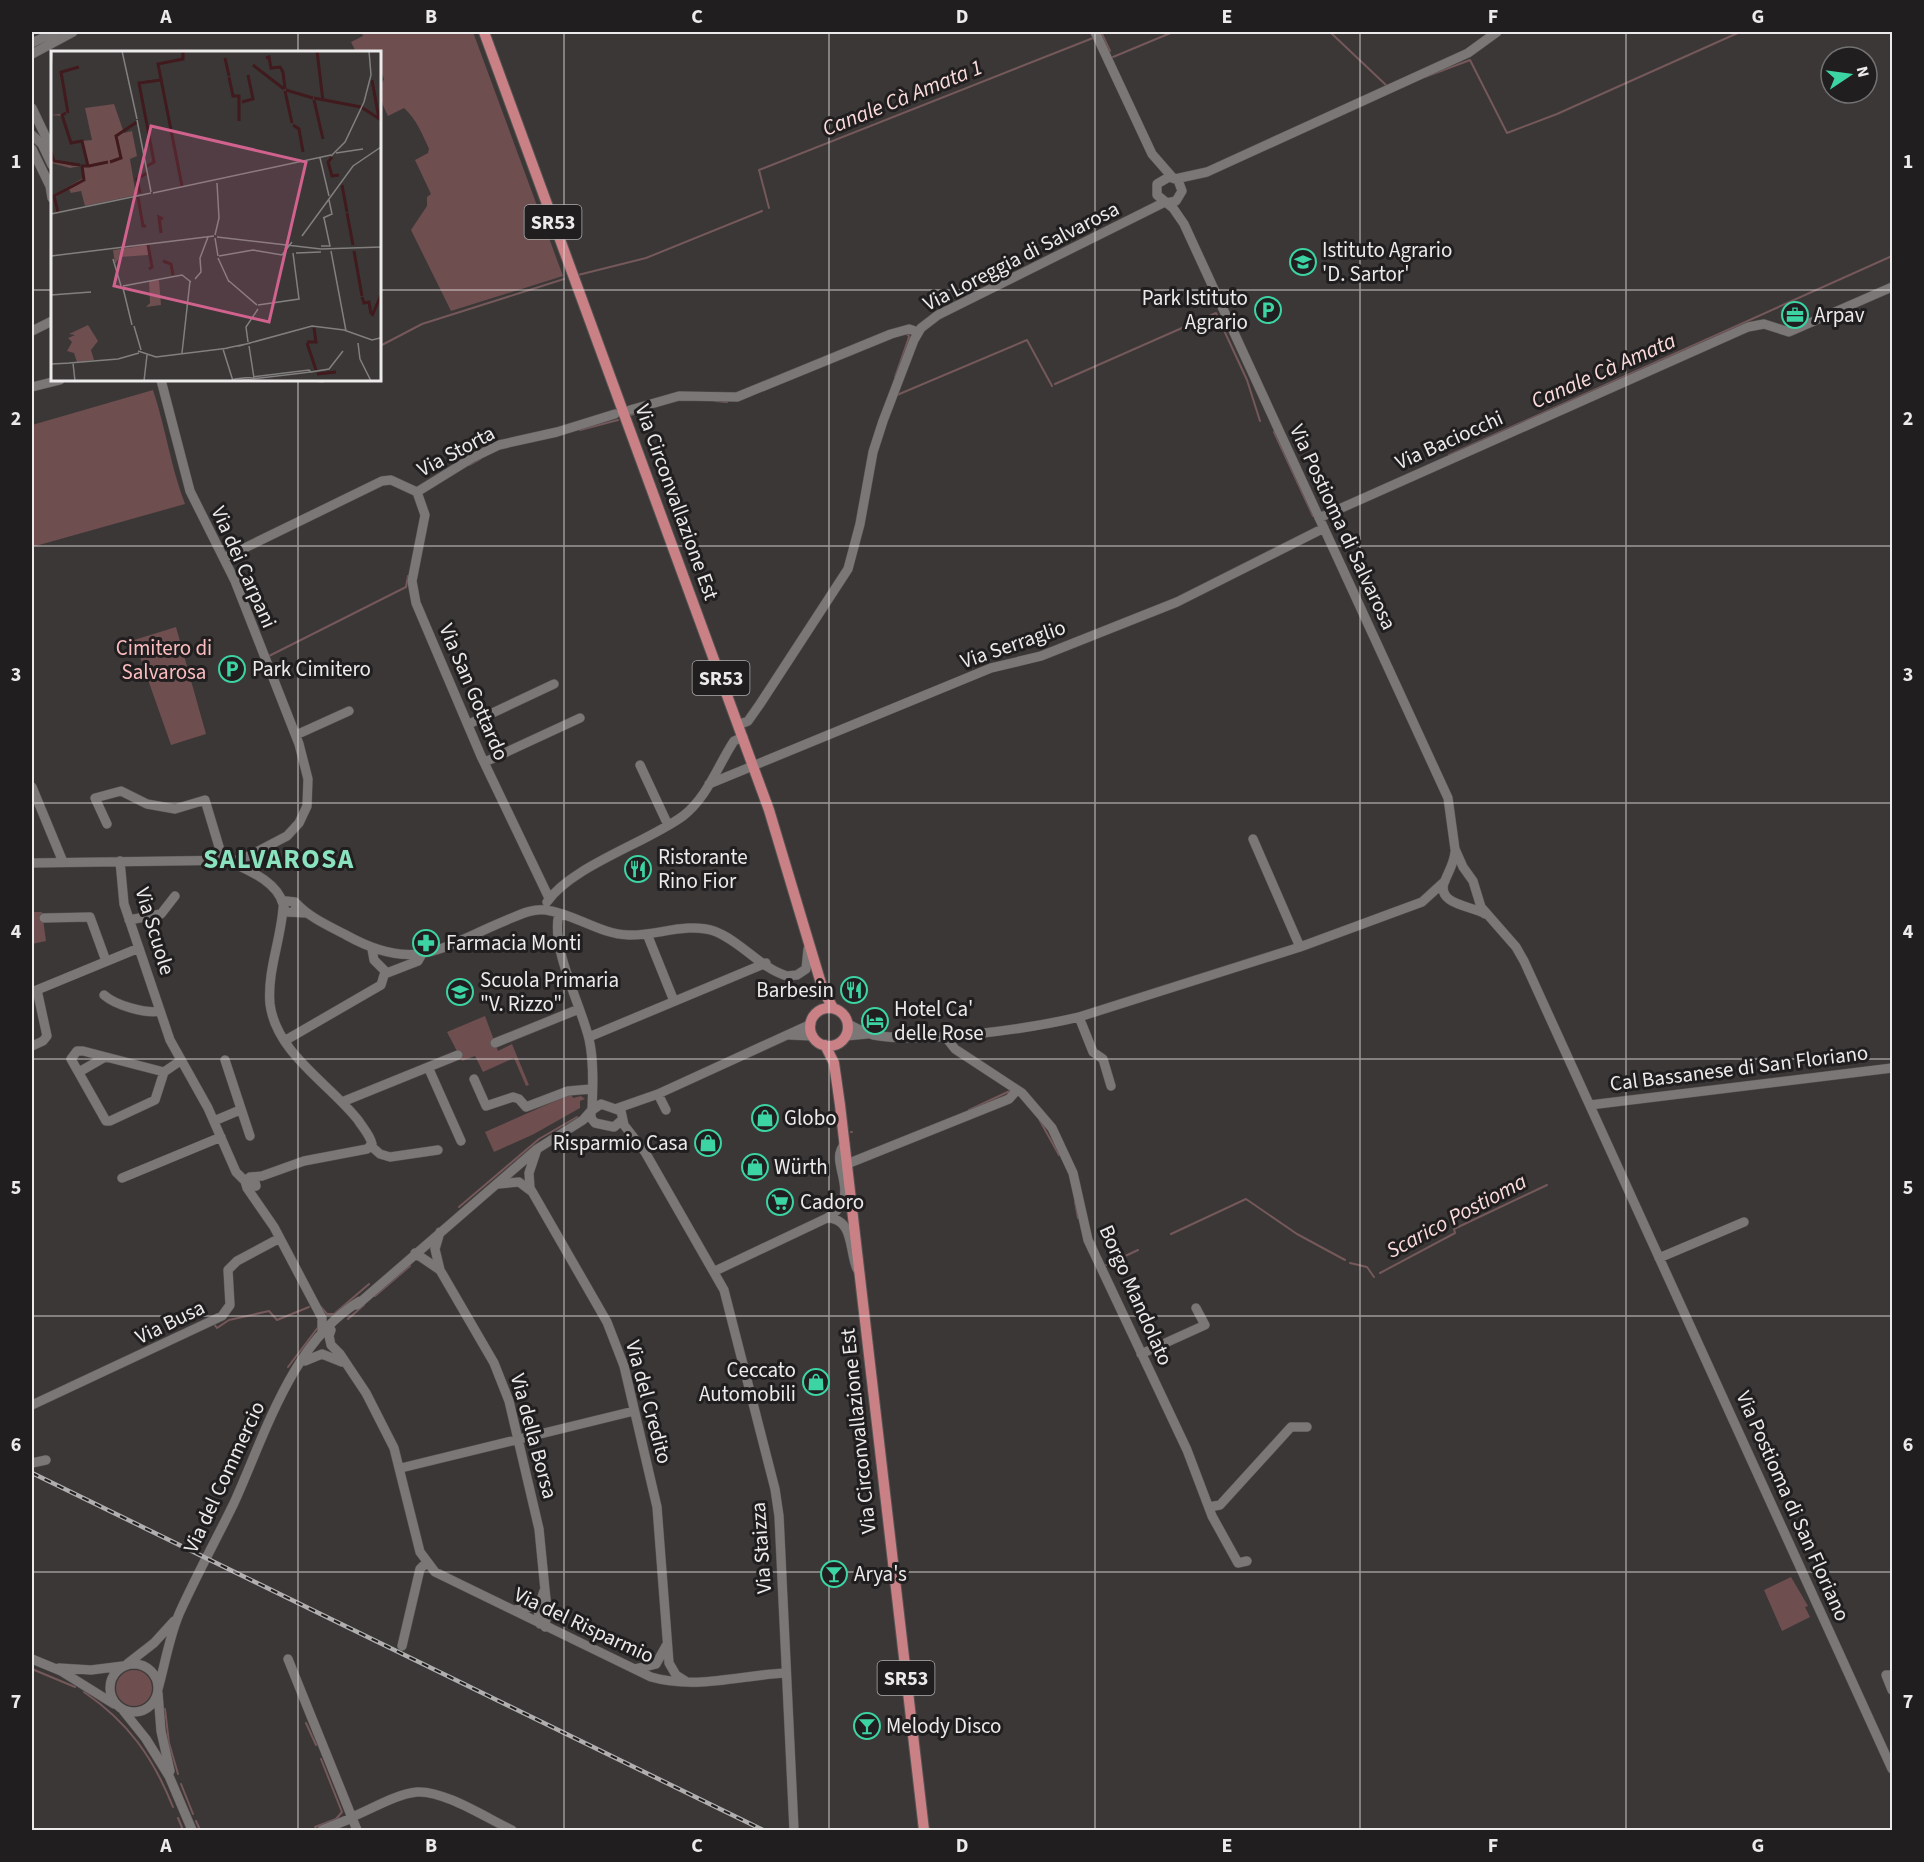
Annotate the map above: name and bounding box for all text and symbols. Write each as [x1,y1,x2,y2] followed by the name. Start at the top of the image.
[159,3,172,31] text: A
[425,3,437,31] text: B
[691,3,703,31] text: C
[956,3,968,31] text: D
[1222,3,1232,31] text: E
[1488,3,1498,31] text: F
[1752,3,1764,31] text: G
[1819,45,1879,105] north arrow
[51,51,381,381] inset map
[817,51,987,145] water label: Canale Cà Amata 1
[1851,64,1875,80] text: N
[11,148,21,176] text: 1
[1903,148,1913,176] text: 1
[918,194,1124,318] street label: Via Loreggia di Salvarosa
[524,205,582,239] road number: SR53
[1322,235,1452,289] place label: Istituto Agrario 'D. Sartor'
[1288,247,1318,277] school or university icon: Istituto Agrario 'D. Sartor'
[1142,283,1248,337] place label: Park Istituto Agrario
[1253,295,1283,325] parking icon: Park Istituto Agrario
[1780,300,1810,330] office icon: Arpav
[1814,300,1865,330] place label: Arpav
[1526,325,1681,417] water label: Canale Cà Amata
[628,400,726,604] street label: Via Circonvallazione Est
[1390,403,1508,477] street label: Via Baciocchi
[11,405,21,433] text: 2
[1903,405,1913,433] text: 2
[412,418,500,484] street label: Via Storta
[1282,419,1404,635] street label: Via Postioma di Salvarosa
[204,501,284,633] street label: Via dei Carpani
[956,612,1070,676] street label: Via Serraglio
[432,619,516,765] street label: Via San Gottardo
[116,633,212,687] park label: Cimitero di Salvarosa
[217,654,247,684] parking icon: Park Cimitero
[252,654,371,684] place label: Park Cimitero
[11,661,21,689] text: 3
[692,661,750,695] road number: SR53
[1903,661,1913,689] text: 3
[203,840,355,879] district label: SALVAROSA
[658,842,748,896] place label: Ristorante Rino Fior
[623,854,653,884] restaurant icon: Ristorante Rino Fior
[127,884,183,978] street label: Via Scuole
[11,918,22,946] text: 4
[1903,918,1914,946] text: 4
[411,928,441,958] pharmacy icon: Farmacia Monti
[446,928,581,958] place label: Farmacia Monti
[480,965,619,1019] place label: Scuola Primaria "V. Rizzo"
[756,975,834,1005] place label: Barbesin
[839,975,869,1005] restaurant icon: Barbesin
[445,977,475,1007] school or university icon: Scuola Primaria "V. Rizzo"
[894,994,984,1048] place label: Hotel Ca' delle Rose
[860,1006,890,1036] hotel icon: Hotel Ca' delle Rose
[1608,1037,1870,1099] street label: Cal Bassanese di San Floriano
[750,1103,780,1133] shop icon: Globo
[784,1103,837,1133] place label: Globo
[553,1128,688,1158] place label: Risparmio Casa
[693,1128,723,1158] shop icon: Risparmio Casa
[740,1152,770,1182] shop icon: Würth
[774,1152,828,1182] place label: Würth
[1381,1165,1533,1266] water label: Scarico Postioma
[11,1174,21,1202] text: 5
[1903,1174,1913,1202] text: 5
[765,1187,795,1217] supermarket icon: Cadoro
[800,1187,864,1217] place label: Cadoro
[1092,1220,1180,1370] street label: Borgo Mandolato
[130,1292,210,1352] street label: Via Busa
[832,1327,884,1535] street label: Via Circonvallazione Est
[618,1337,680,1467] street label: Via del Credito
[699,1355,796,1409] place label: Ceccato Automobili
[801,1367,831,1397] shop icon: Ceccato Automobili
[503,1370,565,1502] street label: Via della Borsa
[1729,1386,1857,1626] street label: Via Postioma di San Floriano
[176,1396,272,1558] street label: Via del Commercio
[11,1431,21,1459] text: 6
[1903,1431,1913,1459] text: 6
[743,1501,779,1595] street label: Via Staizza
[819,1559,849,1589] bar icon: Arya's
[854,1559,907,1589] place label: Arya's
[509,1579,659,1671] street label: Via del Risparmio
[878,1661,934,1695] road number: SR53
[11,1688,21,1716] text: 7
[1903,1688,1913,1716] text: 7
[852,1711,882,1741] bar icon: Melody Disco
[886,1711,1001,1741] place label: Melody Disco
[159,1832,172,1860] text: A
[425,1832,437,1860] text: B
[691,1832,703,1860] text: C
[956,1832,968,1860] text: D
[1222,1832,1232,1860] text: E
[1488,1832,1498,1860] text: F
[1752,1832,1764,1860] text: G

